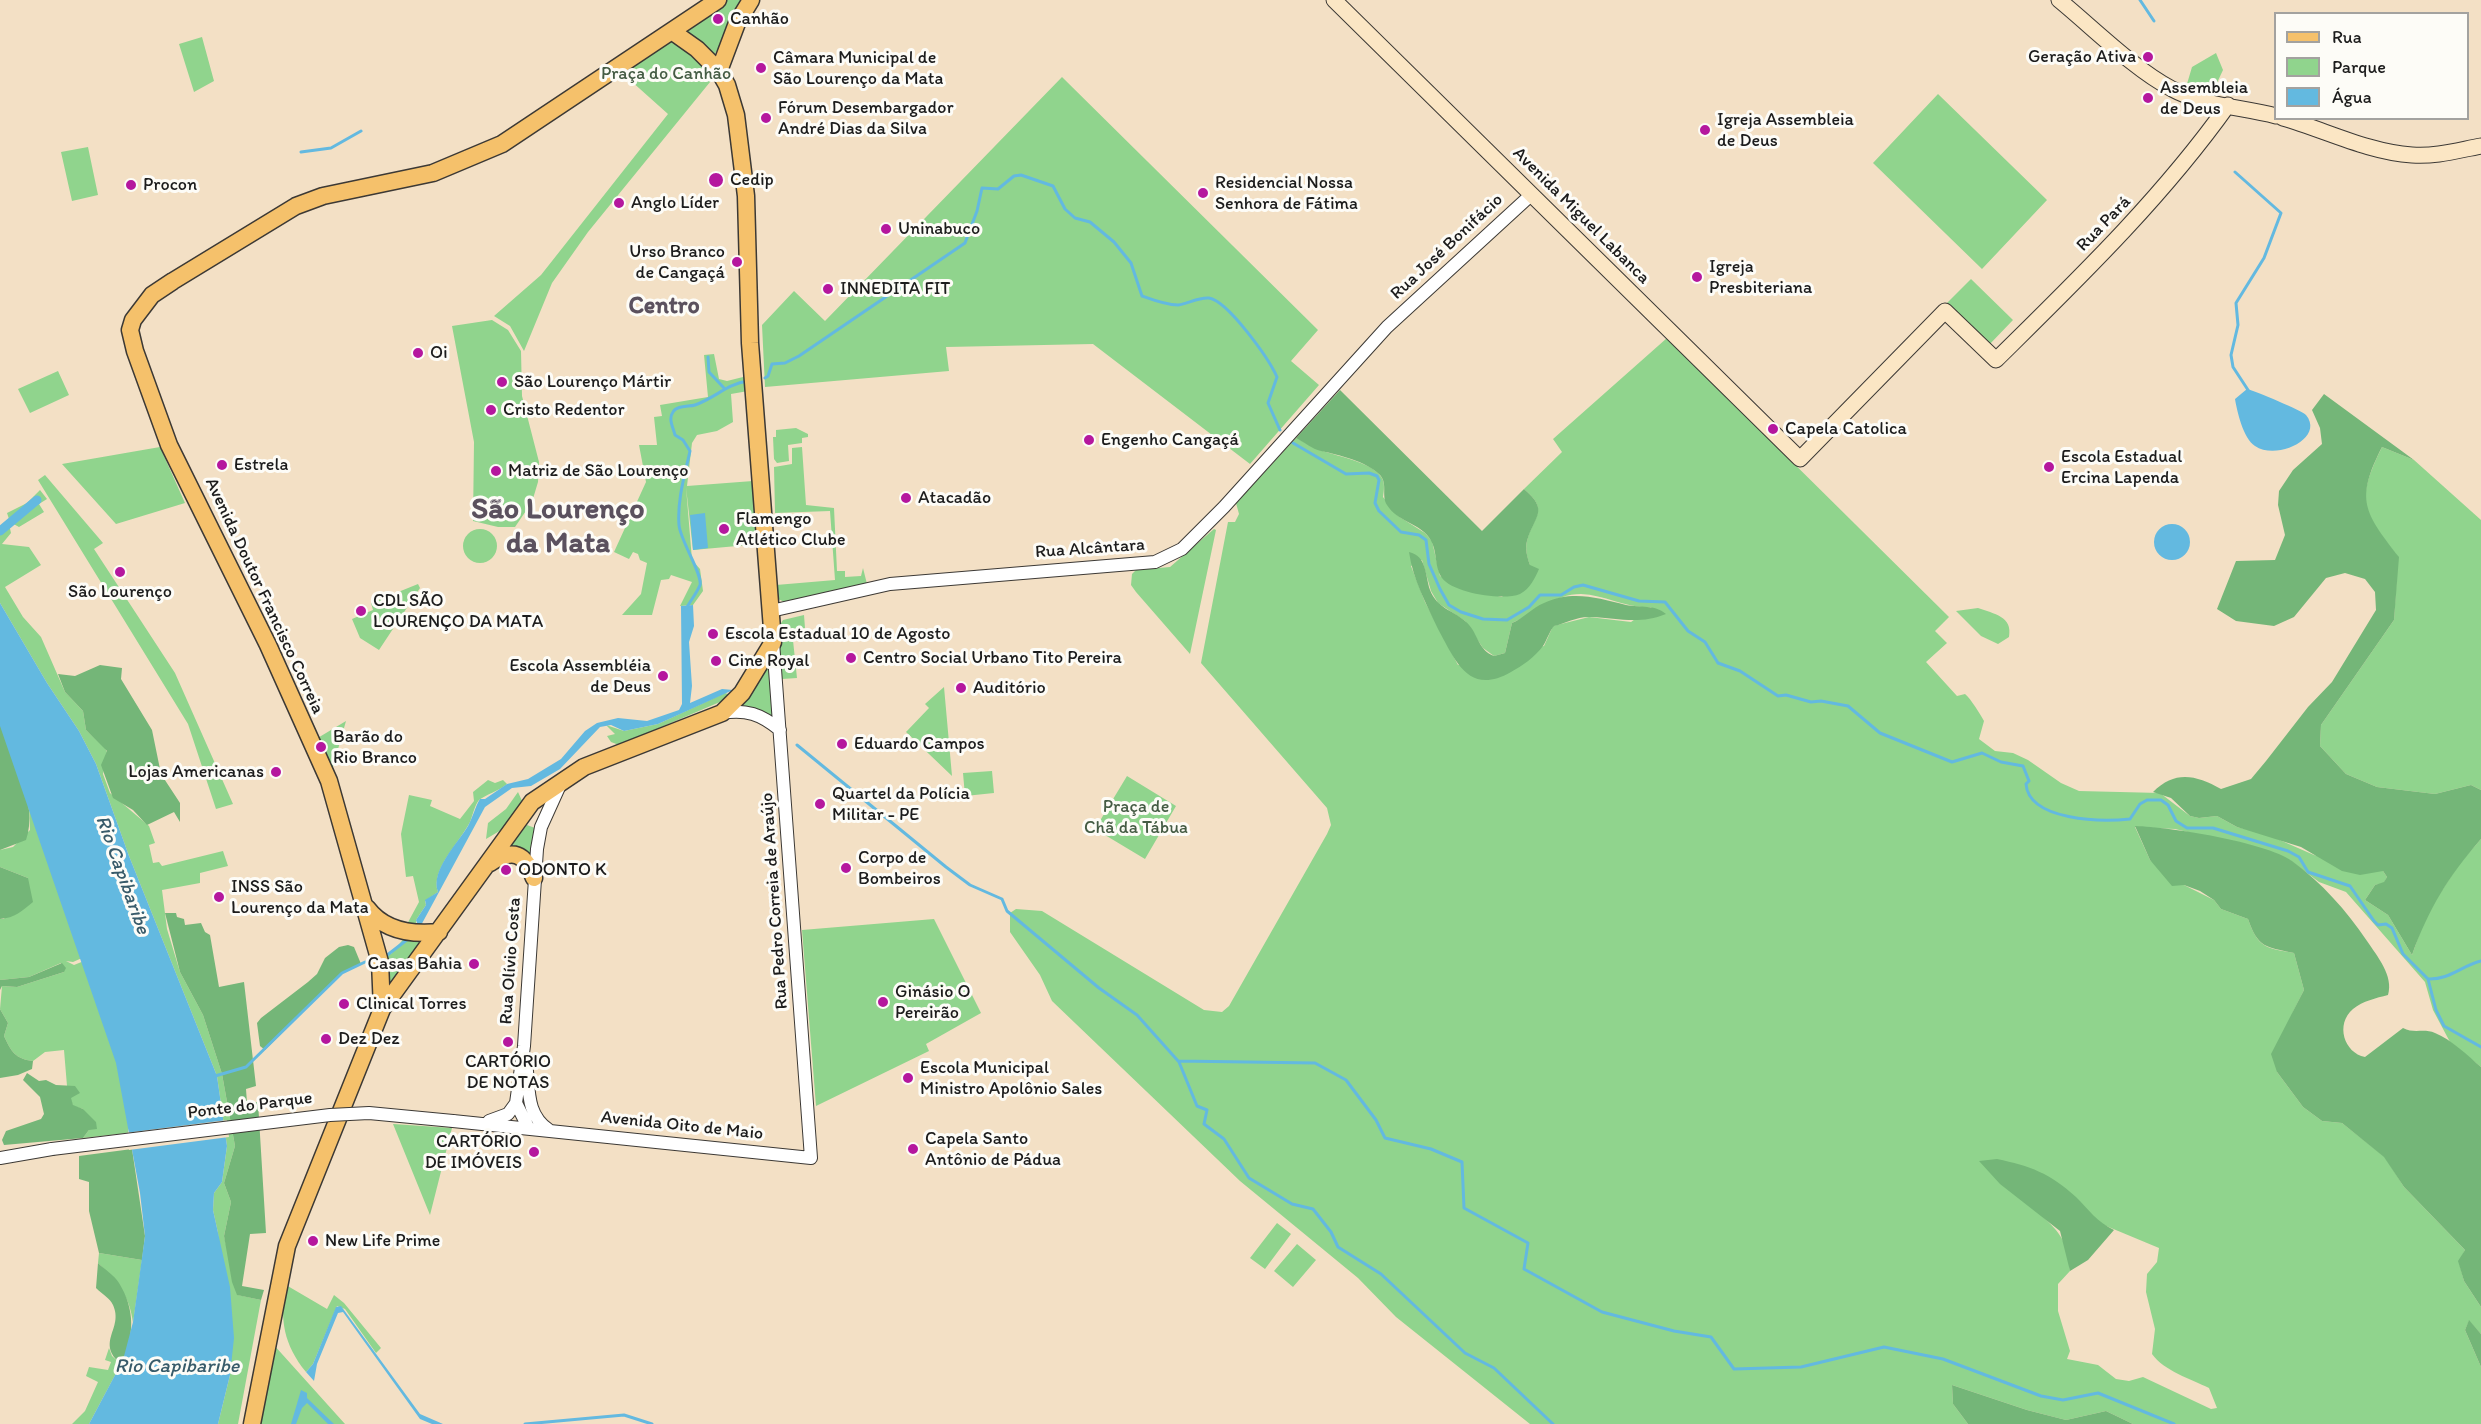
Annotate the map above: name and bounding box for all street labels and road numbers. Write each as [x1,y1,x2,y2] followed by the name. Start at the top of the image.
[1508,143,1654,289] street label: Avenida Miguel Labanca
[1386,189,1508,305] street label: Rua José Bonifácio
[2072,192,2136,256] street label: Rua Pará
[200,474,328,718] street label: Avenida Doutor Francisco Correia
[1034,534,1146,564] street label: Rua Alcântara
[757,792,793,1010] street label: Rua Pedro Correia de Araújo
[496,897,526,1025] street label: Rua Olívio Costa
[186,1088,314,1124] street label: Ponte do Parque
[600,1107,764,1145] street label: Avenida Oito de Maio

